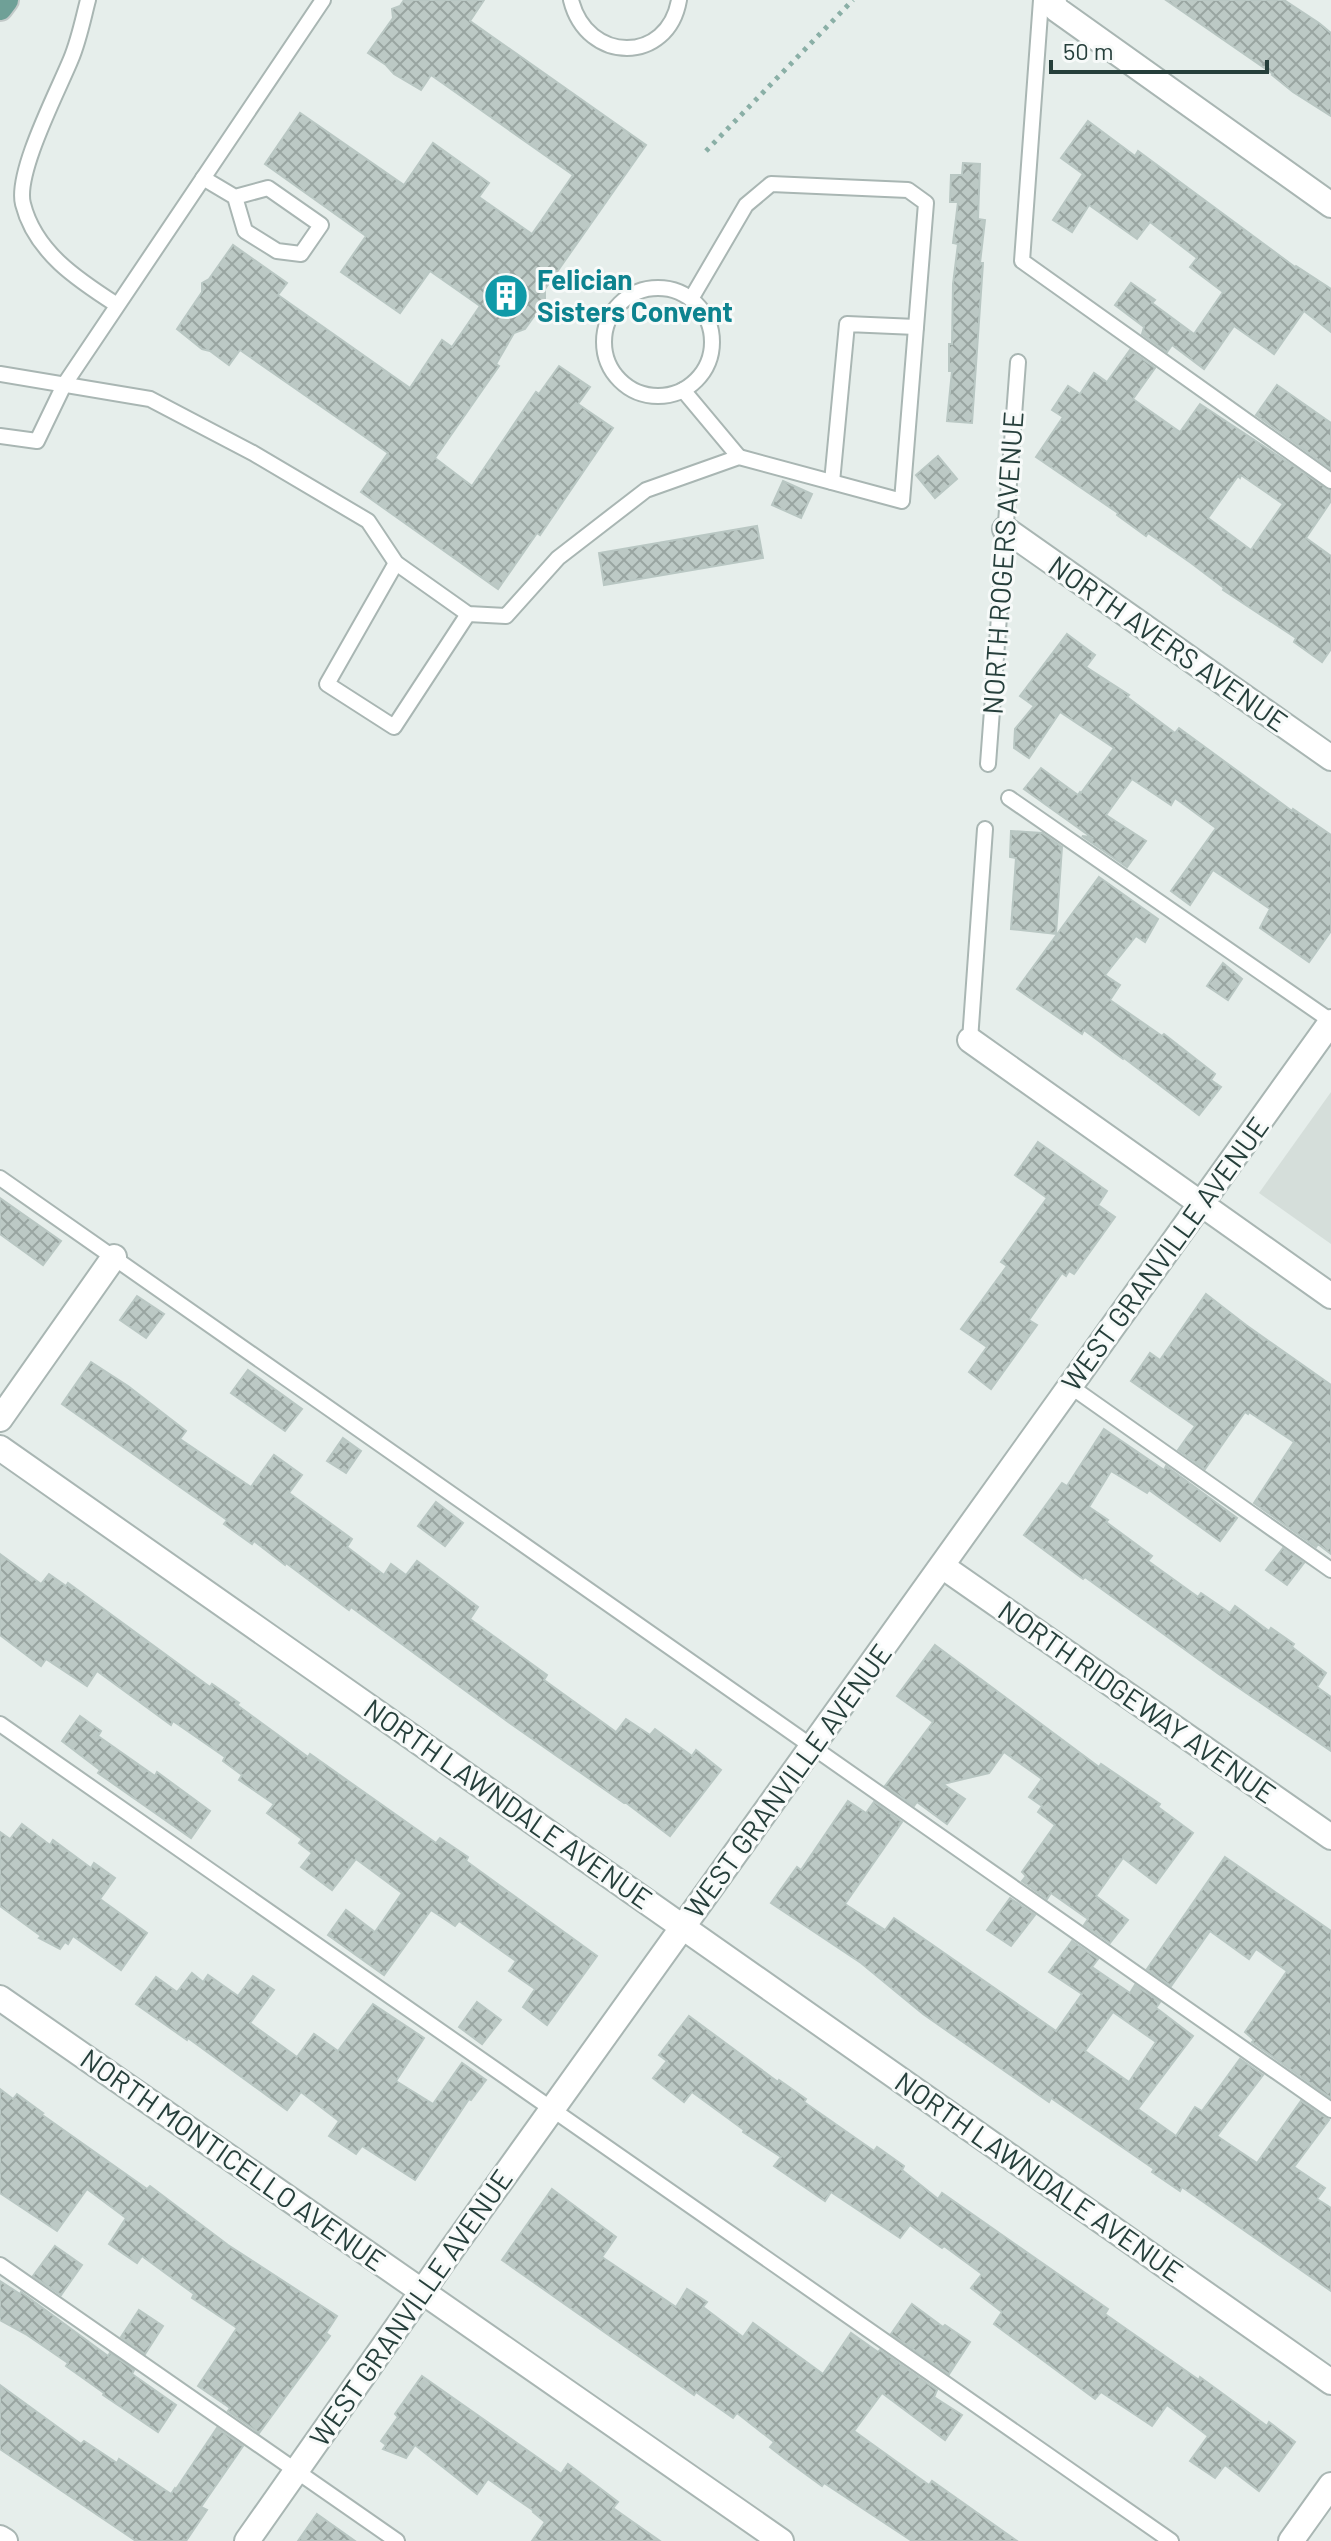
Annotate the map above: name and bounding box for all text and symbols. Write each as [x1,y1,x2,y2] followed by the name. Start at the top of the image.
[1051,24,1267,74] scale bar
[1063,36,1114,65] text: 50 m
[537,262,733,328] place label: Felician Sisters Convent
[482,272,530,320] building icon: Felician Sisters Convent
[974,410,1030,716] street label: NORTH ROGERS AVENUE
[1043,548,1295,738] street label: NORTH AVERS AVENUE
[1053,1110,1275,1397] street label: WEST GRANVILLE AVENUE
[992,1592,1283,1810] street label: NORTH RIDGEWAY AVENUE
[676,1637,898,1924] street label: WEST GRANVILLE AVENUE
[358,1691,659,1916] street label: NORTH LAWNDALE AVENUE
[75,2041,393,2278] street label: NORTH MONTICELLO AVENUE
[889,2064,1190,2289] street label: NORTH LAWNDALE AVENUE
[301,2162,519,2453] street label: WEST GRANVILLE AVENUE

